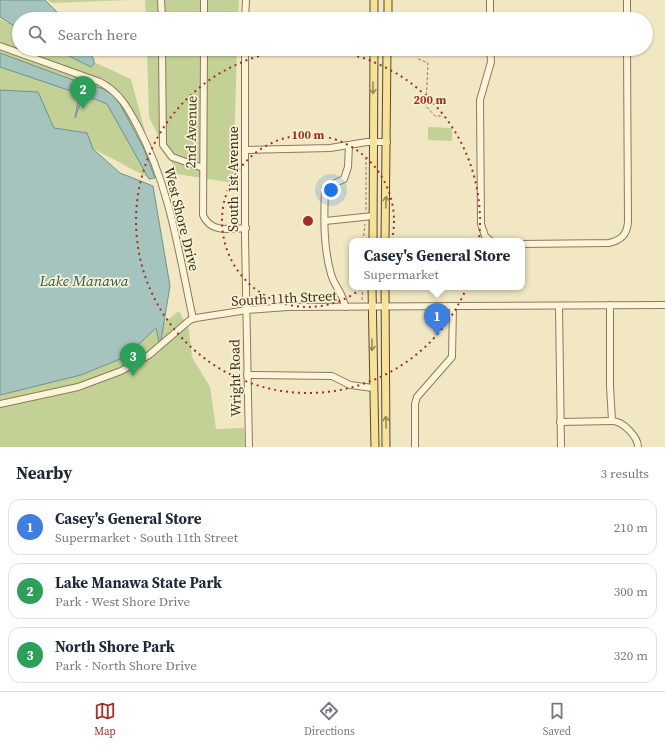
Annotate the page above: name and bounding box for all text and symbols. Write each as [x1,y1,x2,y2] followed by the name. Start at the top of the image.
[12,12,653,56] search box
[26,23,48,45] icon: search
[58,24,137,45] text: Search here
[70,76,96,109] pin: 2
[369,81,377,94] one-way arrow
[414,92,447,108] text: 200 m
[180,96,202,168] street label: 2nd Avenue
[223,126,243,232] street label: South 1st Avenue
[292,127,325,143] text: 100 m
[159,165,205,273] street label: West Shore Drive
[321,180,341,200] your location
[382,196,390,209] one-way arrow
[301,214,315,228] centre of rings
[349,238,525,290] popup
[364,245,510,266] text: Casey's General Store
[364,266,439,283] text: Supermarket
[39,270,129,291] water label: Lake Manawa
[231,285,338,311] street label: South 11th Street
[424,303,450,336] pin: 1
[368,338,376,351] one-way arrow
[224,339,246,417] street label: Wright Road
[120,343,146,376] pin: 3
[382,416,390,429] one-way arrow
[16,461,72,485] text: Nearby
[601,465,649,482] text: 3 results
[55,508,202,529] text: Casey's General Store
[26,519,34,536] text: 1
[614,519,648,536] text: 210 m
[55,529,238,546] text: Supermarket · South 11th Street
[55,572,222,593] text: Lake Manawa State Park
[26,583,34,600] text: 2
[614,583,648,600] text: 300 m
[55,593,190,610] text: Park · West Shore Drive
[55,636,175,657] text: North Shore Park
[26,647,34,664] text: 3
[614,647,648,664] text: 320 m
[55,657,197,674] text: Park · North Shore Drive
[94,700,116,739] tab: Map
[304,700,355,739] tab: Directions
[543,700,571,739] tab: Saved

